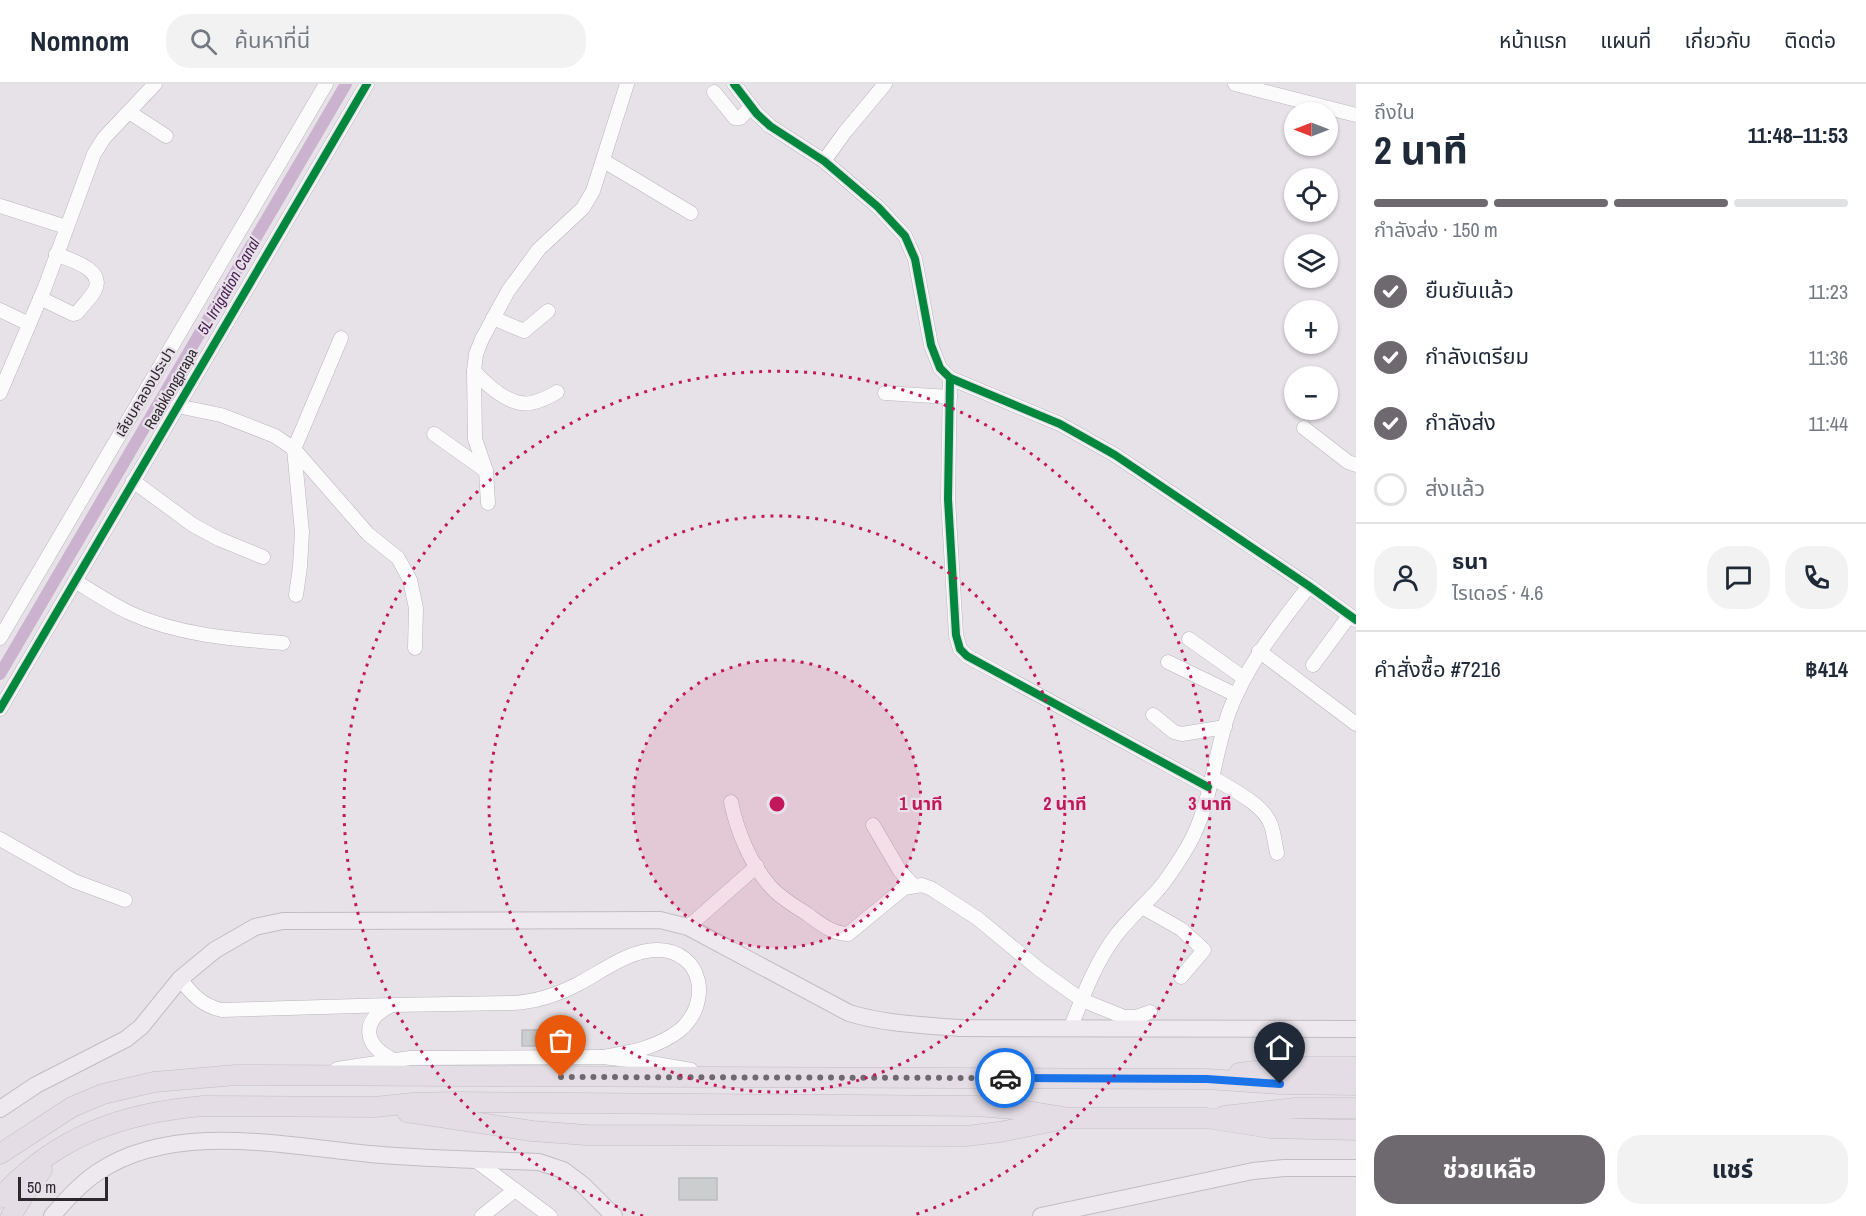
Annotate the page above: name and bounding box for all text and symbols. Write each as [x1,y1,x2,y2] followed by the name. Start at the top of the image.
[166,14,586,68] search box
[30,22,130,60] text: Nomnom
[187,25,220,58] icon: search
[235,25,310,55] text: ค้นหาที่นี่
[1499,26,1567,55] text: หน้าแรก
[1600,26,1651,55] text: แผนที่
[1684,26,1751,55] text: เกี่ยวกับ
[1784,26,1836,55] text: ติดต่อ
[1374,98,1415,125] text: ถึงใน
[1284,102,1338,156] north arrow
[1284,102,1338,420] map controls
[1748,120,1848,150] text: 11:48–11:53
[1374,124,1468,176] text: 2 นาที
[1284,168,1338,222] button: locate
[1374,216,1498,243] text: กำลังส่ง · 150 m
[191,233,265,338] water label: 5L Irrigation Canal
[1284,234,1338,288] button: layers
[1374,275,1407,308] icon: check
[1425,275,1514,305] text: ยืนยันแล้ว
[1808,278,1848,305] text: 11:23
[1284,300,1338,354] button: +
[1374,341,1407,374] icon: check
[1425,341,1529,371] text: กำลังเตรียม
[109,343,180,441] street label: เลียบคลองประปา
[139,344,202,433] street label: Reabklongprapa
[1808,344,1848,371] text: 11:36
[1284,366,1338,420] button: −
[1374,407,1407,440] icon: check
[1425,407,1496,437] text: กำลังส่ง
[1808,410,1848,437] text: 11:44
[1425,473,1485,503] text: ส่งแล้ว
[1374,546,1437,609] button: person
[1452,546,1488,576] text: ธนา
[1707,546,1770,609] button: chat
[1785,546,1848,609] button: phone
[1452,579,1543,606] text: ไรเดอร์ · 4.6
[1374,654,1501,684] text: คำสั่งซื้อ #7216
[1805,654,1848,684] text: ฿414
[899,791,943,816] text: 1 นาที
[1043,791,1087,816] text: 2 นาที
[1188,791,1232,816] text: 3 นาที
[767,794,787,814] centre of rings
[535,1015,586,1077] pin
[1254,1022,1305,1084] pin
[544,1024,577,1057] icon: bag
[1263,1031,1296,1064] icon: home
[975,1048,1035,1108] courier
[989,1062,1022,1095] icon: car
[1374,1135,1605,1204] button: ช่วยเหลือ
[1617,1135,1848,1204] button: แชร์
[18,1174,108,1202] scale bar
[27,1176,56,1198] text: 50 m

